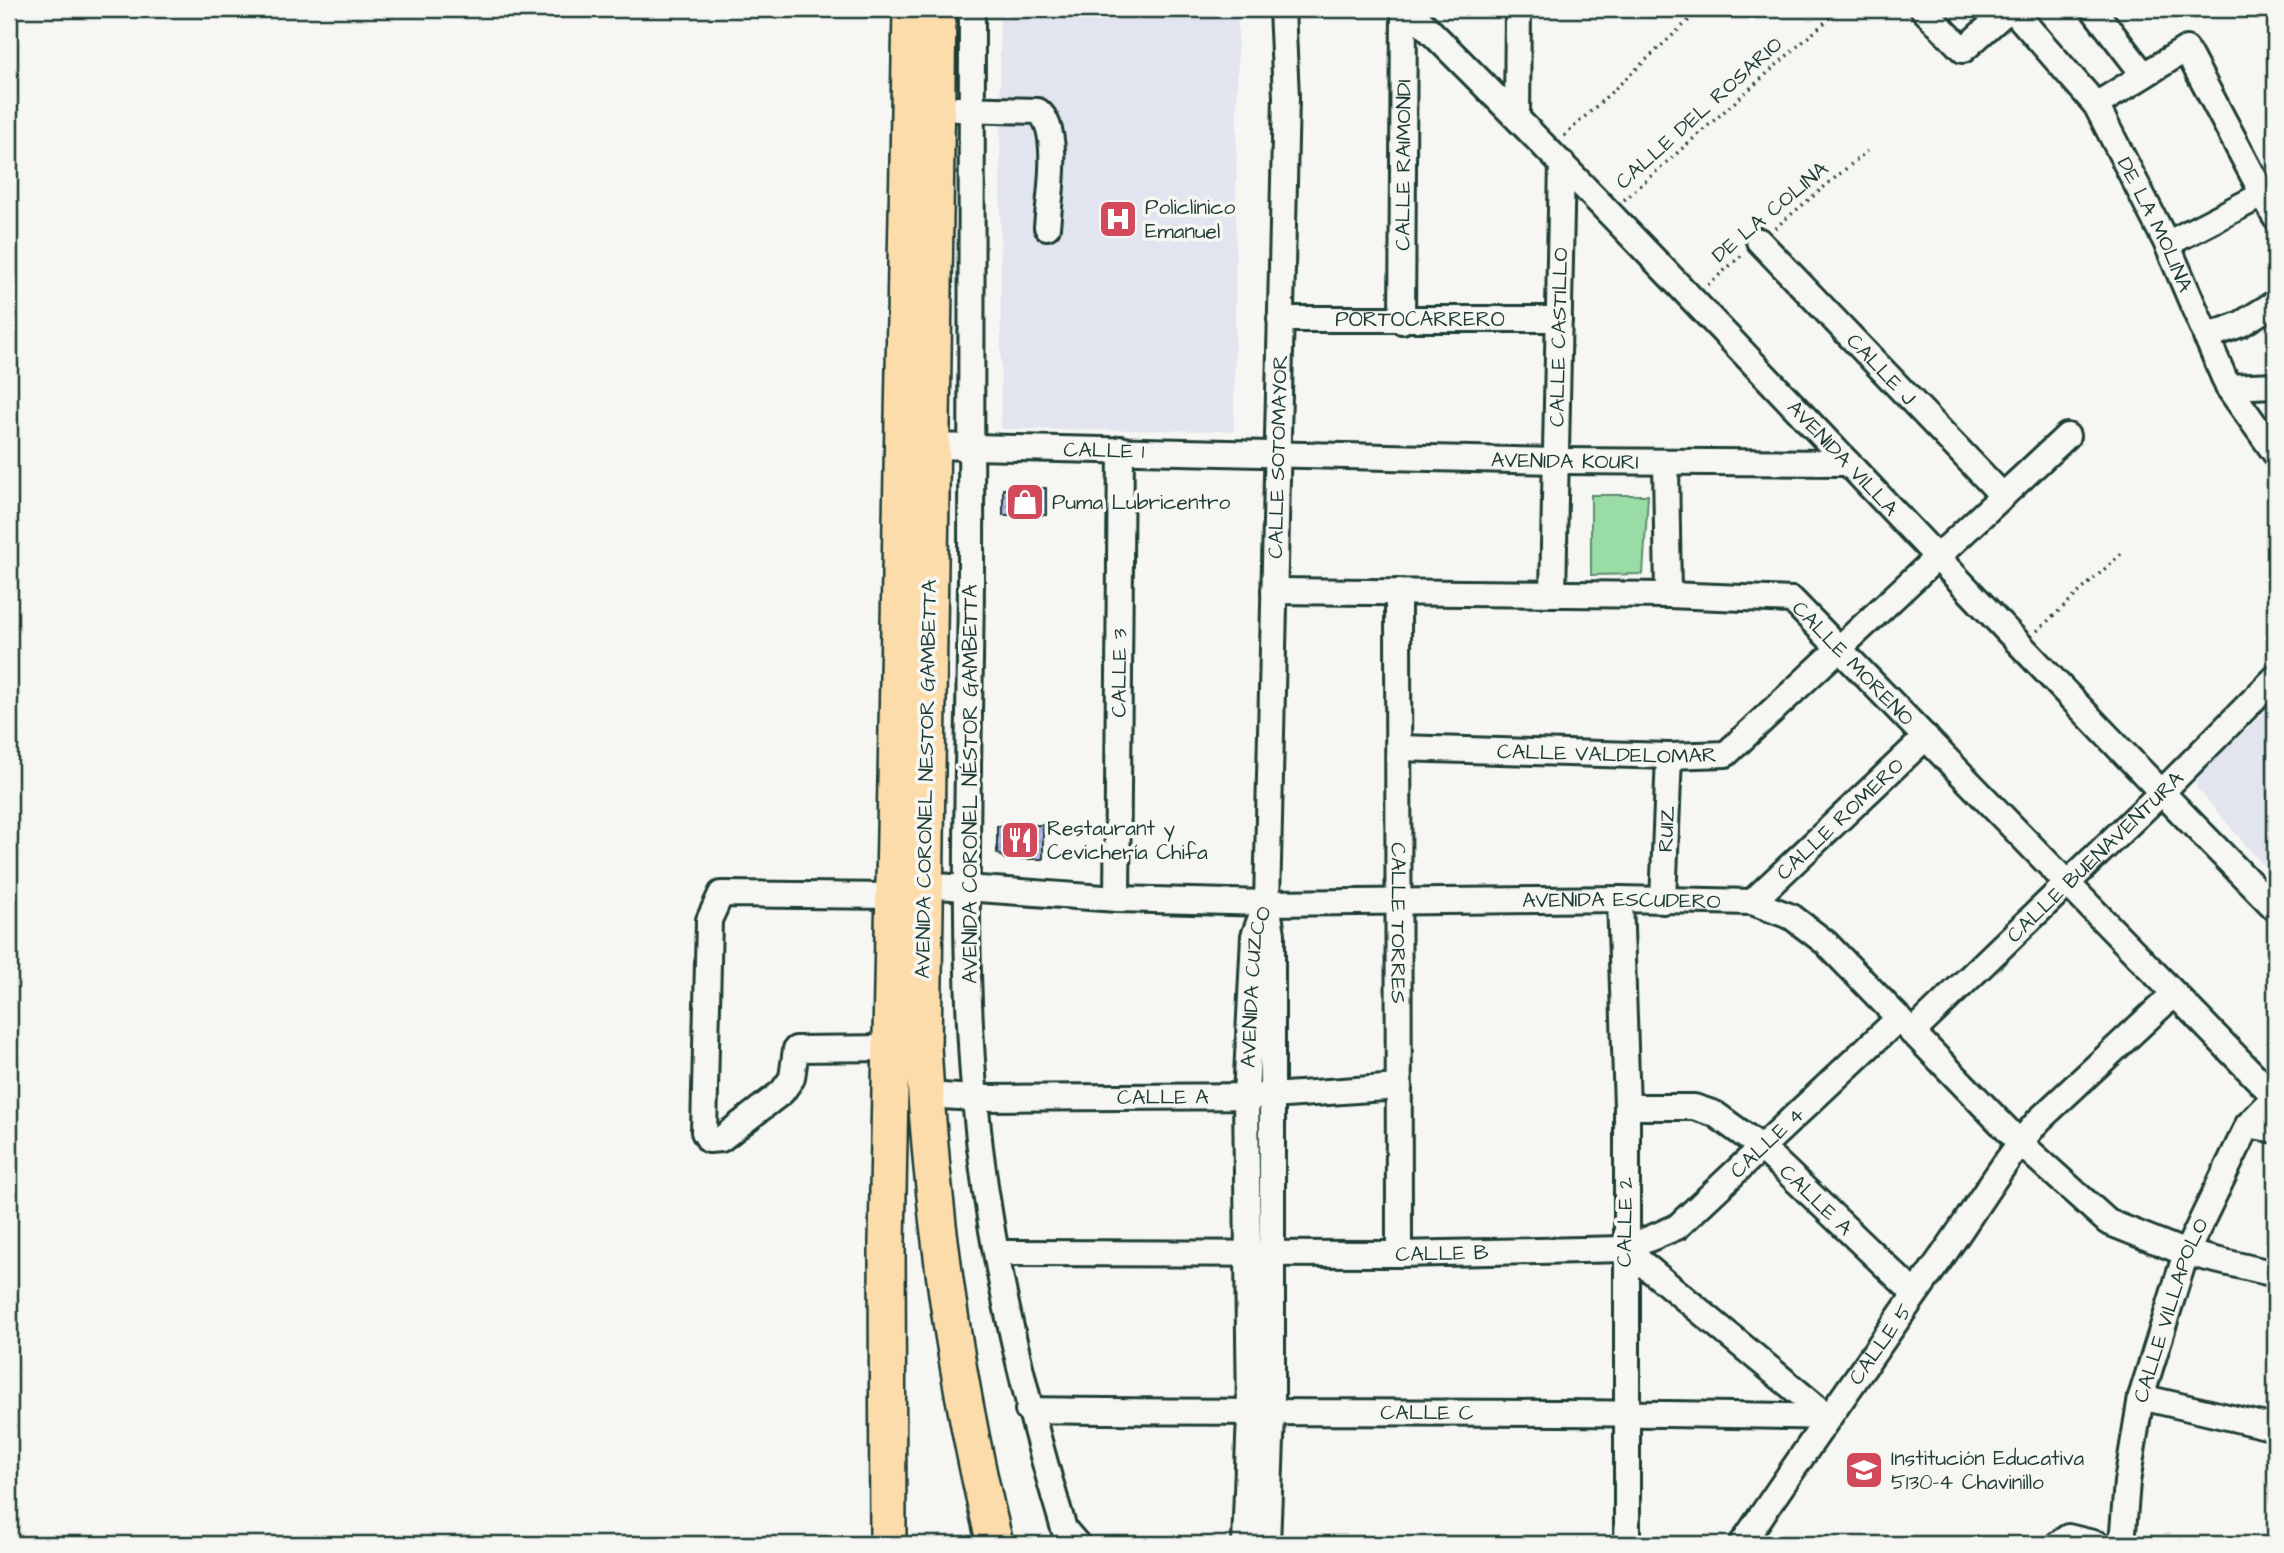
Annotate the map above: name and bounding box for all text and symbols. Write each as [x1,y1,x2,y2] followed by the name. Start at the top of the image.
[1609,30,1789,196] street label: CALLE DEL ROSARIO
[1388,79,1418,251] street label: CALLE RAIMONDI
[2110,152,2200,297] street label: DE LA MOLINA
[1705,154,1835,269] street label: DE LA COLINA
[1145,193,1235,246] place label: Policlínico Emanuel
[1097,198,1139,240] hospital icon: Policlínico Emanuel
[1542,247,1575,427] street label: CALLE CASTILLO
[1335,305,1505,334] street label: PORTOCARRERO
[1840,327,1923,411] street label: CALLE J
[1261,354,1294,559] street label: CALLE SOTOMAYOR
[1781,393,1905,523] street label: AVENIDA VILLA
[1063,435,1145,466] street label: CALLE 1
[1491,445,1639,476] street label: AVENIDA KOURI
[1004,481,1046,523] shop icon: Puma Lubricentro
[1052,488,1230,517] place label: Puma Lubricentro
[908,579,944,979] street label: AVENIDA CORONEL NESTOR GAMBETTA
[956,584,985,984] street label: AVENIDA CORONEL NÉSTOR GAMBETTA
[1786,594,1921,732] street label: CALLE MORENO
[1104,628,1134,718] street label: CALLE 3
[1497,736,1717,771] street label: CALLE VALDELOMAR
[1770,751,1910,886] street label: CALLE ROMERO
[2000,764,2190,949] street label: CALLE BUENAVENTURA
[1651,805,1681,853] street label: RUIZ
[1047,814,1208,867] place label: Restaurant y Cevichería Chifa
[999,819,1041,861] restaurant icon: Restaurant y Cevichería Chifa
[1384,842,1413,1004] street label: CALLE TORRES
[1522,884,1721,916] street label: AVENIDA ESCUDERO
[1233,902,1279,1068] street label: AVENIDA CUZCO
[1117,1082,1209,1112] street label: CALLE A
[1723,1100,1811,1185] street label: CALLE 4
[1773,1158,1860,1242] street label: CALLE A
[1610,1177,1640,1267] street label: CALLE 2
[2126,1213,2215,1406] street label: CALLE VILLAPOLO
[1395,1238,1489,1269] street label: CALLE B
[1842,1298,1919,1391] street label: CALLE 5
[1380,1398,1474,1427] street label: CALLE C
[1891,1444,2085,1497] place label: Institución Educativa 5130-4 Chavinillo
[1843,1449,1885,1491] school or university icon: Institución Educativa 5130-4 Chavinillo

